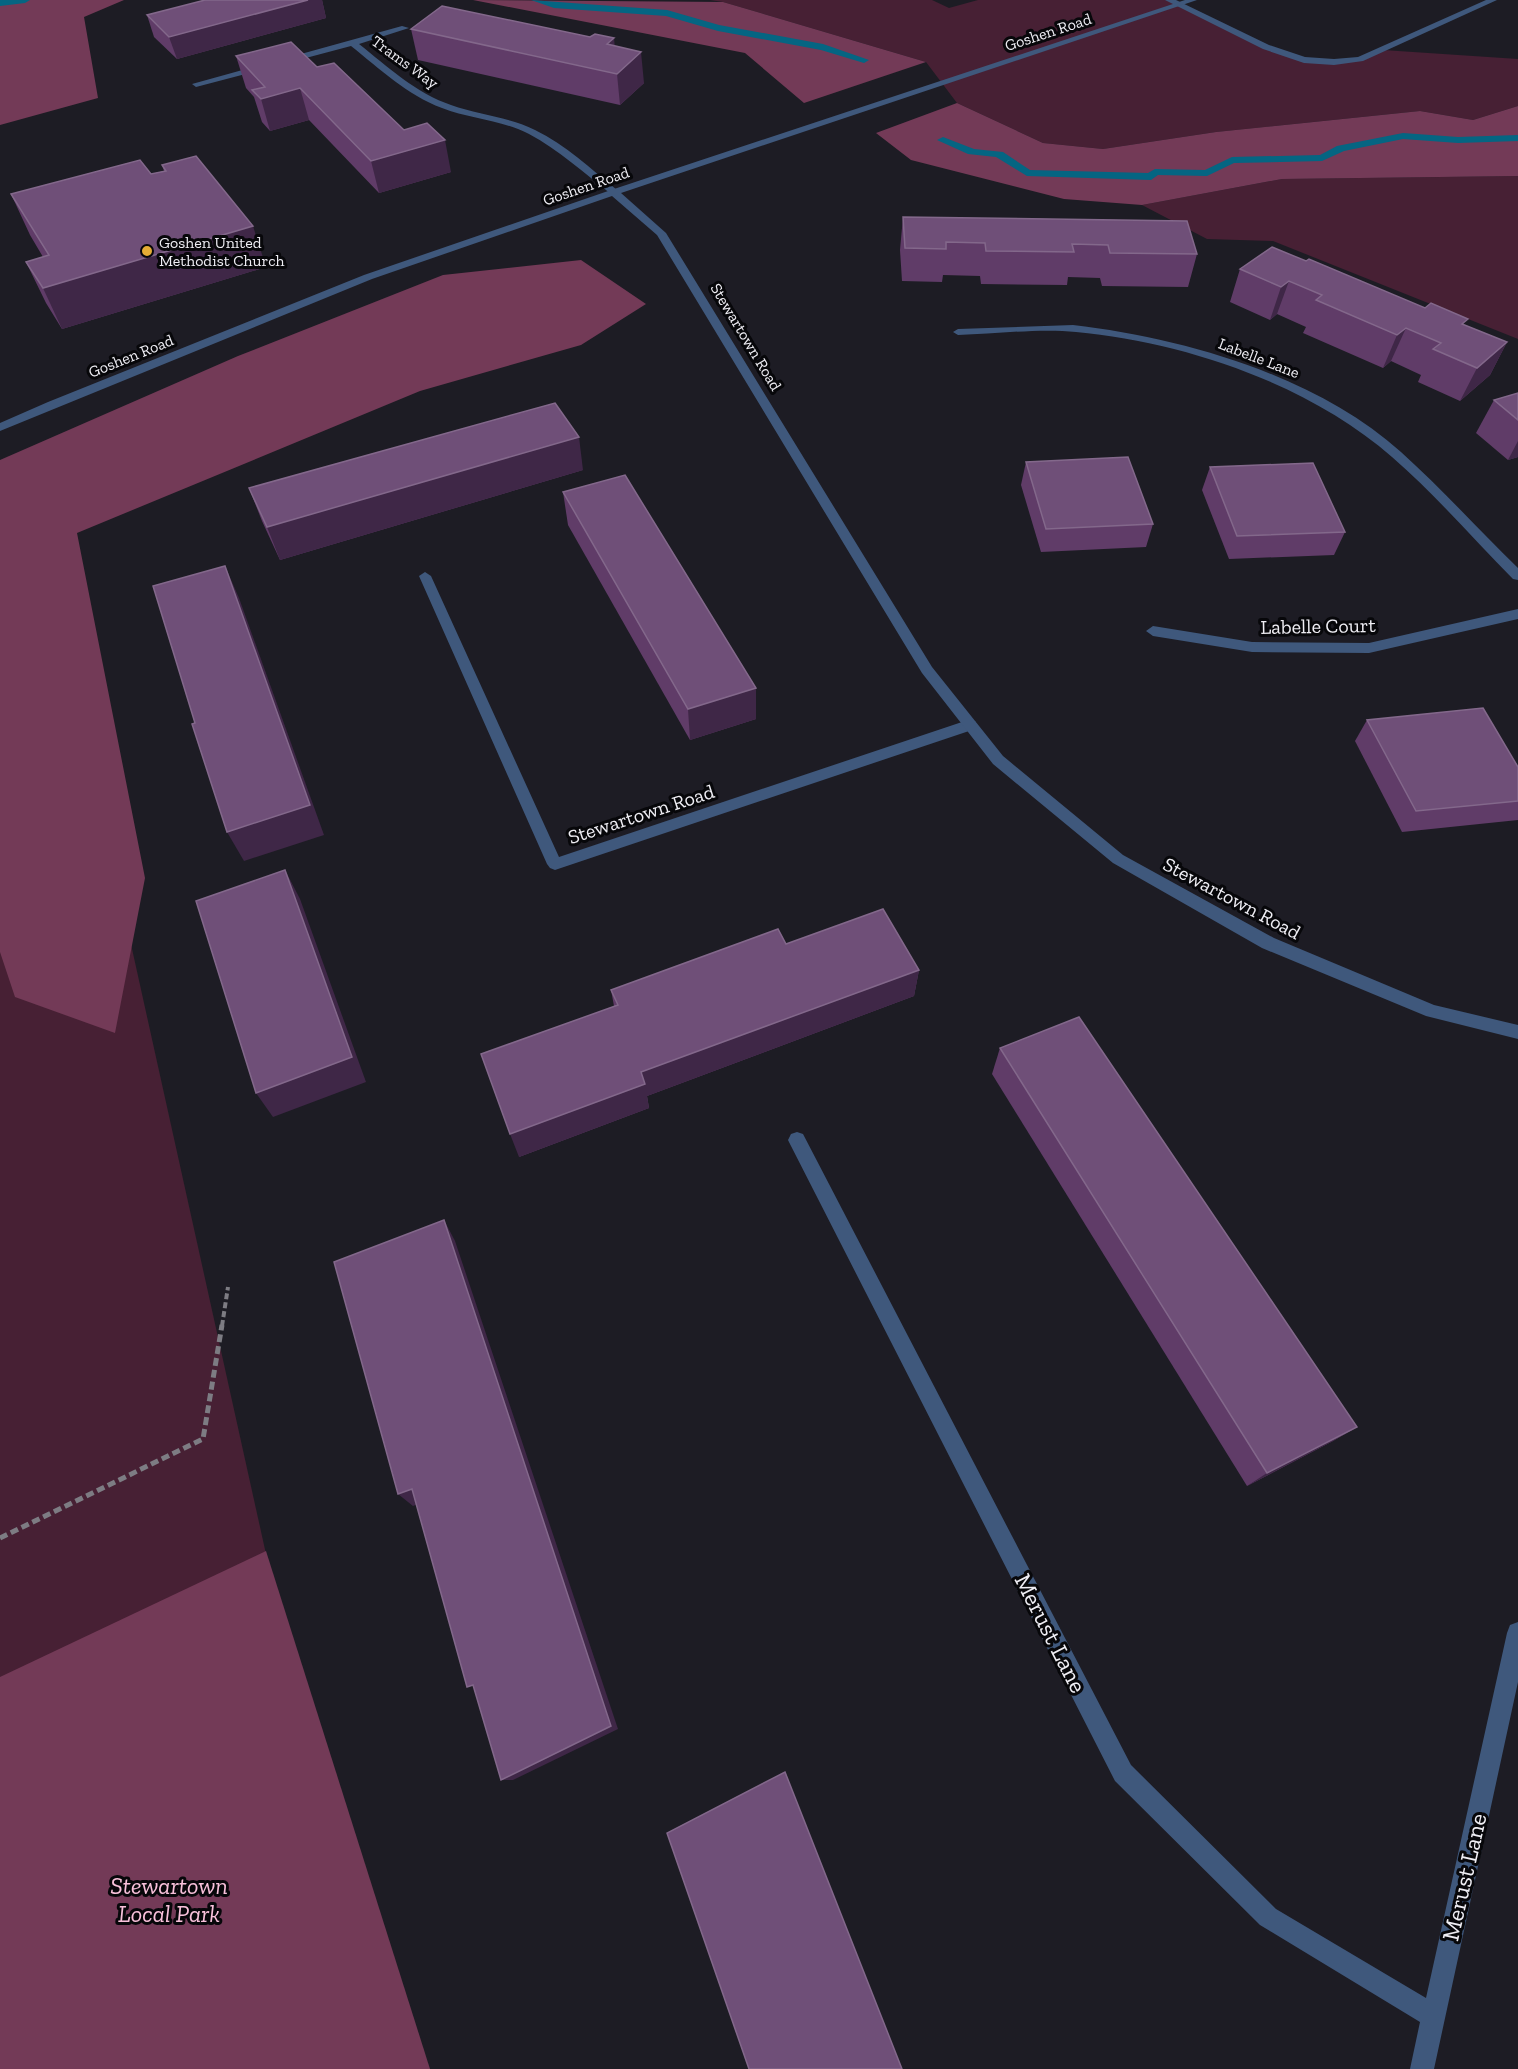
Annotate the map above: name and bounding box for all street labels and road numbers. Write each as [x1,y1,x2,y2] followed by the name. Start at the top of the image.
[1002,9,1094,55] street label: Goshen Road
[368,31,443,93] street label: Trams Way
[540,162,632,210] street label: Goshen Road
[706,280,786,394] street label: Stewartown Road
[86,330,176,382] street label: Goshen Road
[1216,334,1302,382] street label: Labelle Lane
[1260,613,1376,639] street label: Labelle Court
[565,779,717,849] street label: Stewartown Road
[1159,852,1305,944] street label: Stewartown Road
[1009,1568,1093,1698] street label: Merust Lane
[1435,1810,1493,1944] street label: Merust Lane

